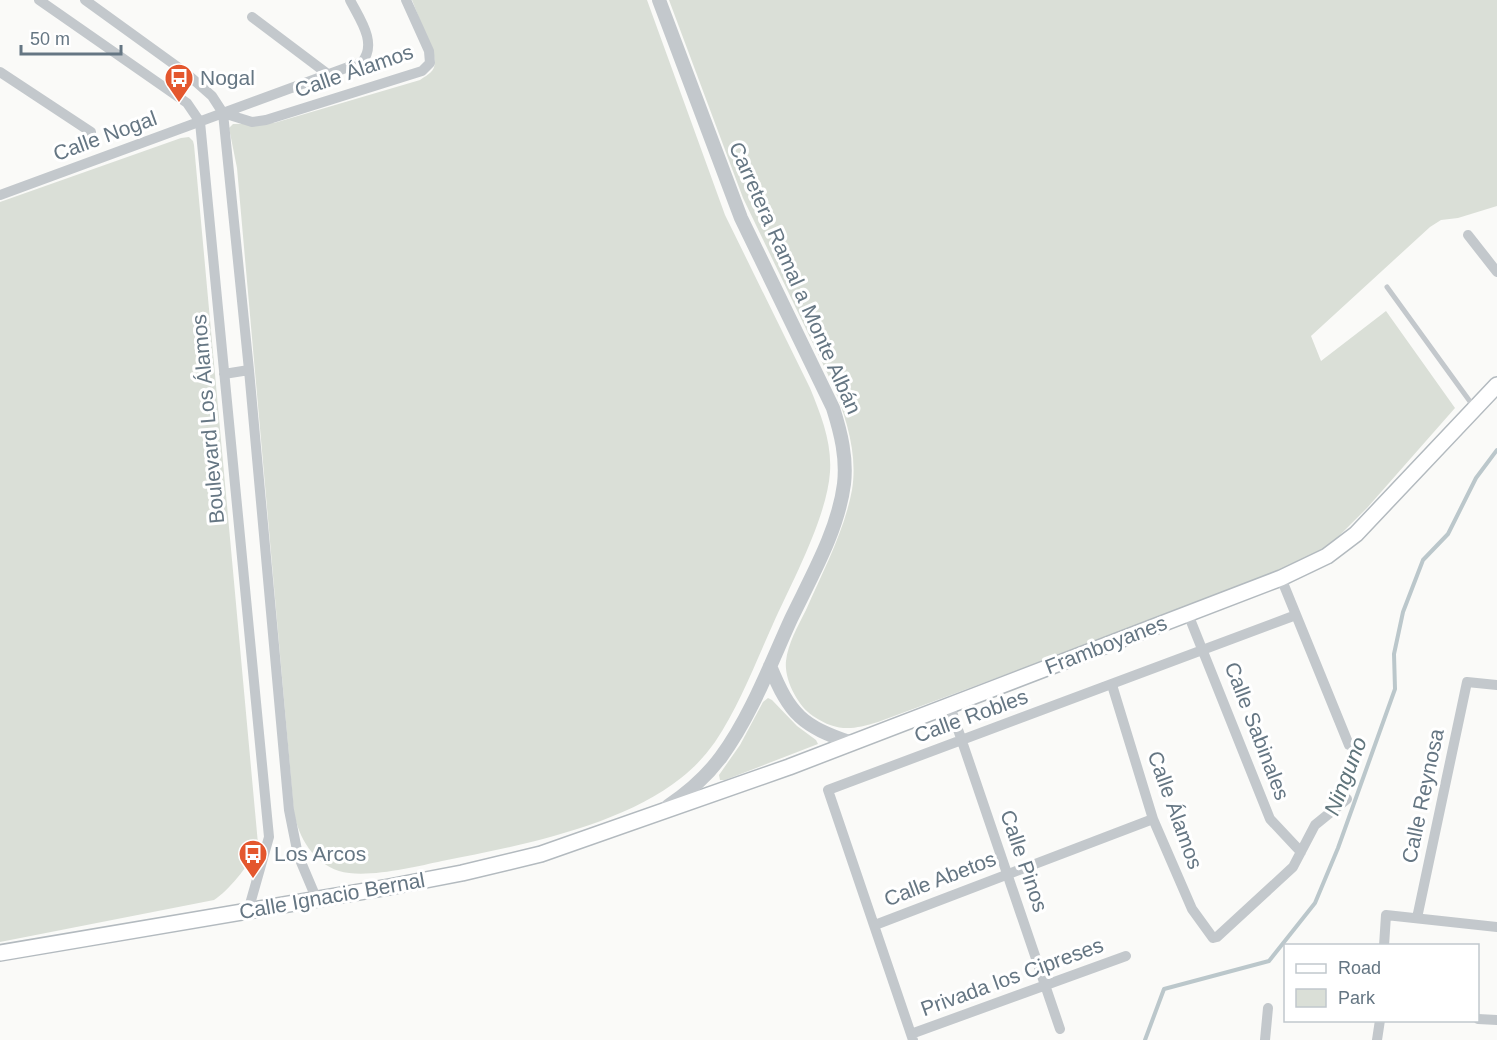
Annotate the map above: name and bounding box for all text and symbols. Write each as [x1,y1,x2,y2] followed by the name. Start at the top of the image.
[21,18,122,56] scale bar
[30,29,70,49] text: 50 m
[292,40,416,102] street label: Calle Álamos
[163,62,195,104] bus stop icon: Nogal
[200,66,255,89] place label: Nogal
[50,106,160,165] street label: Calle Nogal
[725,138,866,417] street label: Carretera Ramal a Monte Albán
[187,313,228,525] street label: Boulevard Los Álamos
[1042,611,1170,678] street label: Framboyanes
[1221,659,1294,803] street label: Calle Sabinales
[911,684,1031,747] street label: Calle Robles
[1397,726,1448,865] street label: Calle Reynosa
[1319,733,1372,819] water label: Ninguno
[1144,748,1207,872] street label: Calle Álamos
[996,807,1053,915] street label: Calle Pinos
[237,838,269,880] bus stop icon: Los Arcos
[274,842,366,865] place label: Los Arcos
[881,847,999,910] street label: Calle Abetos
[237,868,426,923] street label: Calle Ignacio Bernal
[917,933,1106,1020] street label: Privada los Cipreses
[1284,944,1479,1022] legend
[1338,958,1381,978] text: Road
[1338,988,1376,1008] text: Park

